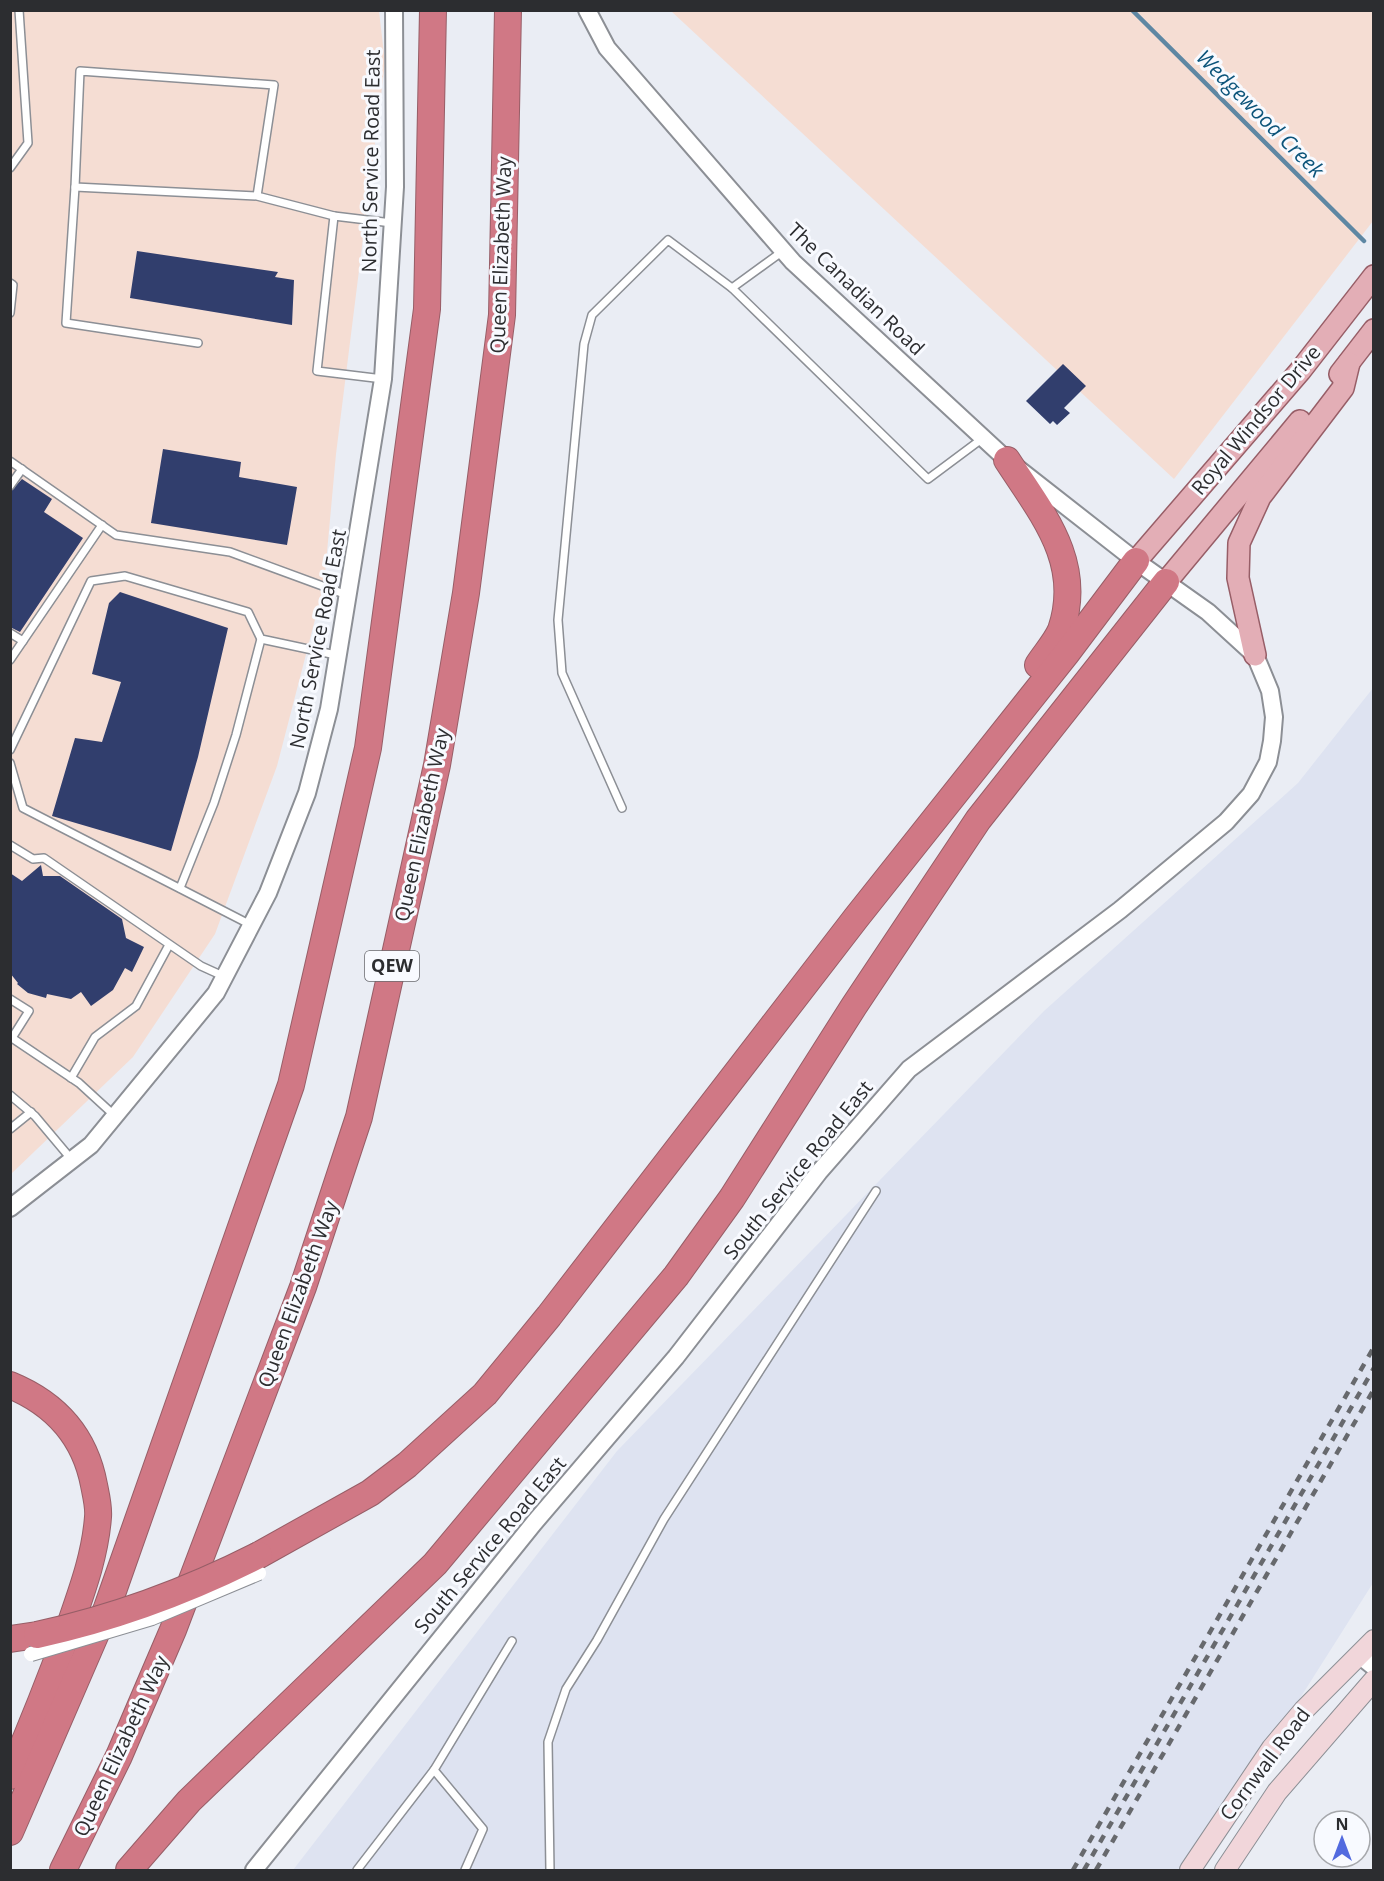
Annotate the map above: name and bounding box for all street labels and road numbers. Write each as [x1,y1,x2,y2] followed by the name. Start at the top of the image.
[355,49,386,273] street label: North Service Road East
[484,155,517,354] street label: Queen Elizabeth Way
[782,216,931,361] street label: The Canadian Road
[1185,339,1326,500] street label: Royal Windsor Drive
[283,527,352,751] street label: North Service Road East
[388,725,455,924] street label: Queen Elizabeth Way
[365,951,419,981] road number: QEW
[717,1075,878,1265] street label: South Service Road East
[251,1196,344,1391] street label: Queen Elizabeth Way
[408,1451,572,1639] street label: South Service Road East
[67,1650,175,1841] street label: Queen Elizabeth Way
[1213,1702,1316,1826] street label: Cornwall Road

